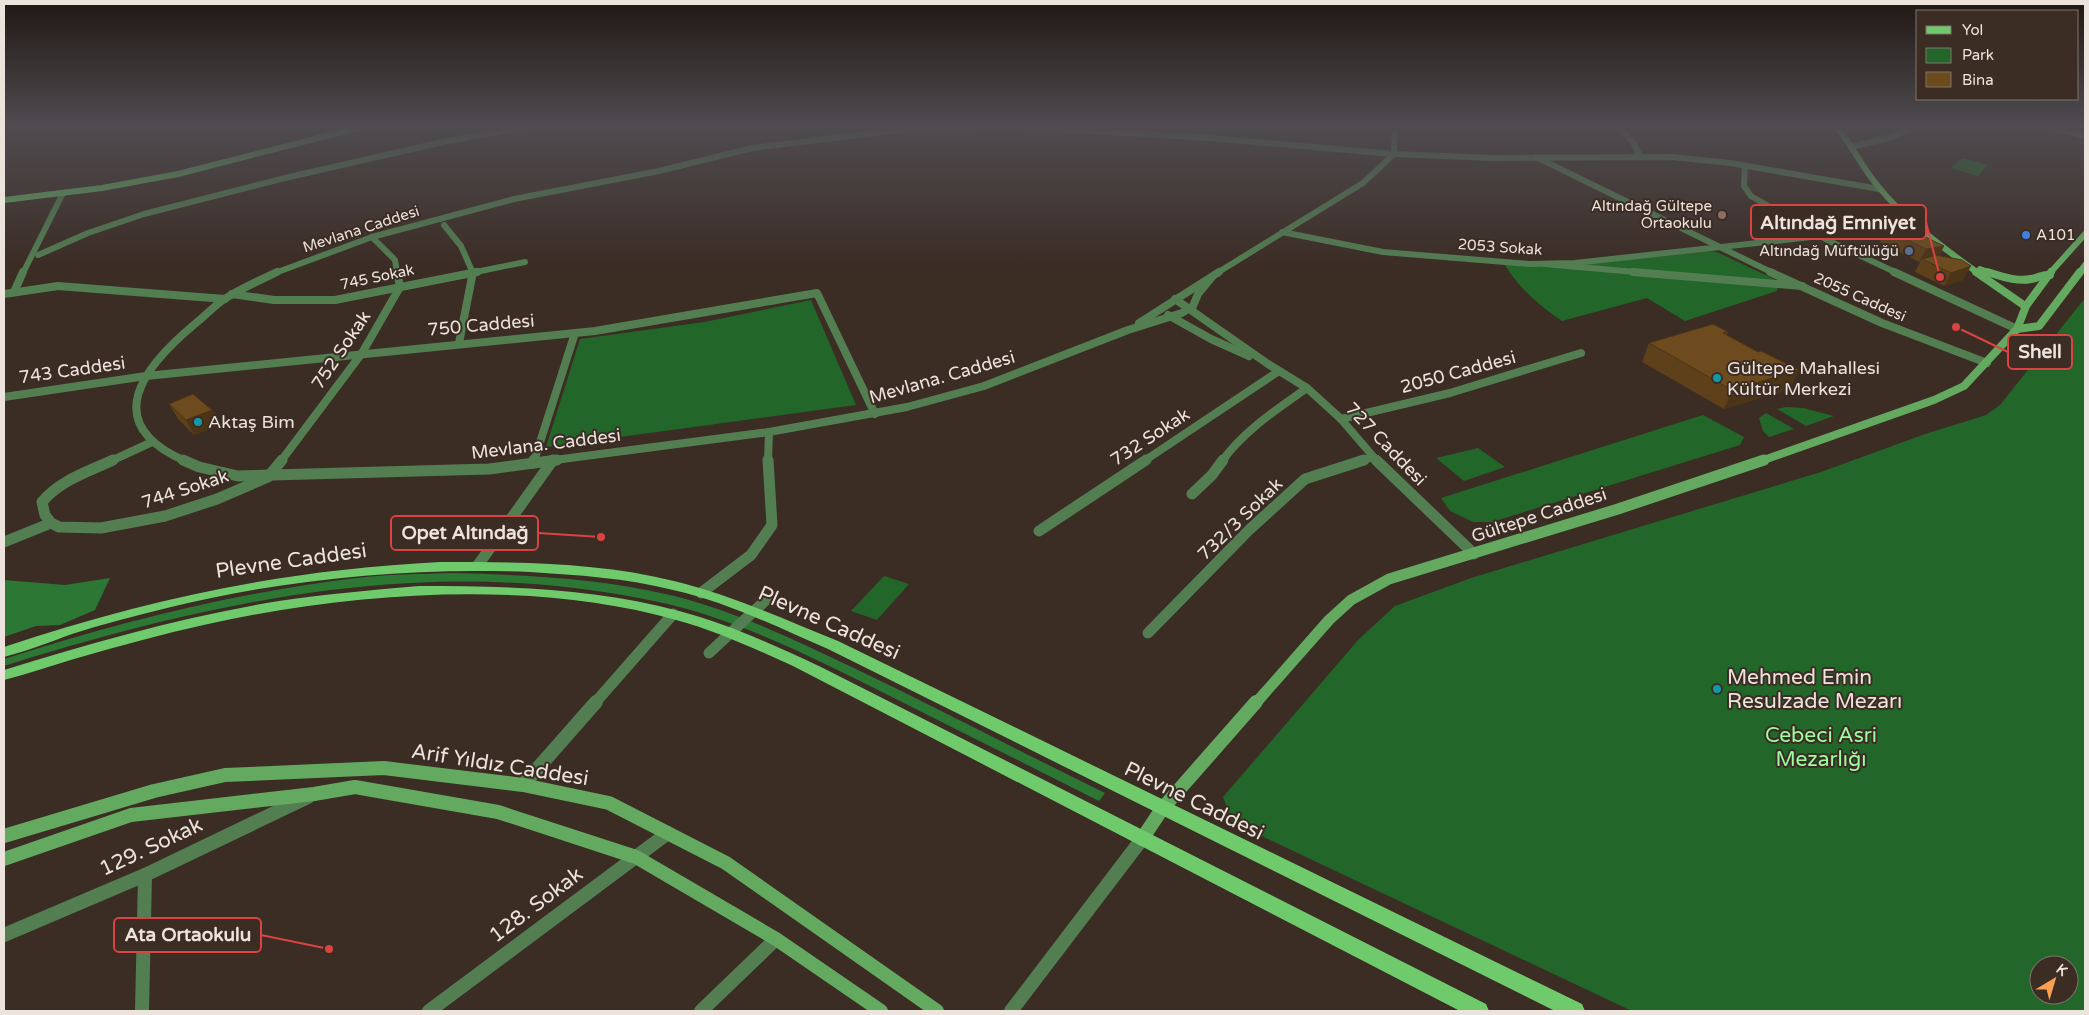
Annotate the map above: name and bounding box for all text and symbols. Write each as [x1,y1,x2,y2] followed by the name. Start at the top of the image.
[1916,10,2079,100] legend
[1962,21,1983,39] text: Yol
[1962,46,1994,64] text: Park
[1962,71,1994,89] text: Bina
[1591,197,1712,232] place label: Altındağ Gültepe Ortaokulu
[300,202,422,256] street label: Mevlana Caddesi
[1751,205,1926,239] callout: Altındağ Emniyet
[1716,209,1728,221] marker: Altındağ Gültepe Ortaokulu
[1760,212,1917,235] text: Altındağ Emniyet
[2036,226,2075,244] place label: A101
[2020,229,2032,241] marker: A101
[1457,235,1543,259] street label: 2053 Sokak
[1759,242,1899,260] place label: Altındağ Müftülüğü
[1903,245,1915,257] marker: Altındağ Müftülüğü
[338,260,416,294] street label: 745 Sokak
[1811,269,1909,325] street label: 2055 Caddesi
[307,306,375,394] street label: 752 Sokak
[427,309,535,341] street label: 750 Caddesi
[2008,335,2072,369] callout: Shell
[2018,341,2062,363] text: Shell
[867,346,1017,408] street label: Mevlana. Caddesi
[1398,346,1518,398] street label: 2050 Caddesi
[17,352,127,388] street label: 743 Caddesi
[1727,357,1880,400] place label: Gültepe Mahallesi Kültür Merkezi
[1711,372,1723,384] marker: Gültepe Mahallesi Kültür Merkezi
[1341,398,1431,490] street label: 727 Caddesi
[1106,403,1194,471] street label: 732 Sokak
[208,411,295,433] place label: Aktaş Bim
[192,416,204,428] marker: Aktaş Bim
[470,424,622,464] street label: Mevlana. Caddesi
[139,465,231,513] street label: 744 Sokak
[1193,473,1287,565] street label: 732/3 Sokak
[1469,483,1609,547] street label: Gültepe Caddesi
[391,516,538,550] callout: Opet Altındağ
[401,522,529,545] text: Opet Altındağ
[214,538,368,584] street label: Plevne Caddesi
[754,581,904,665] street label: Plevne Caddesi
[1727,665,1902,714] place label: Mehmed Emin Resulzade Mezarı
[1711,683,1723,695] marker: Mehmed Emin Resulzade Mezarı
[1765,723,1877,772] park label: Cebeci Asri Mezarlığı
[410,739,590,791] street label: Arif Yıldız Caddesi
[1120,756,1268,846] street label: Plevne Caddesi
[96,812,206,882] street label: 129. Sokak
[484,862,588,948] street label: 128. Sokak
[114,918,261,952] callout: Ata Ortaokulu
[125,924,251,946] text: Ata Ortaokulu
[2029,955,2079,1005] north arrow
[2053,961,2071,980] text: K

